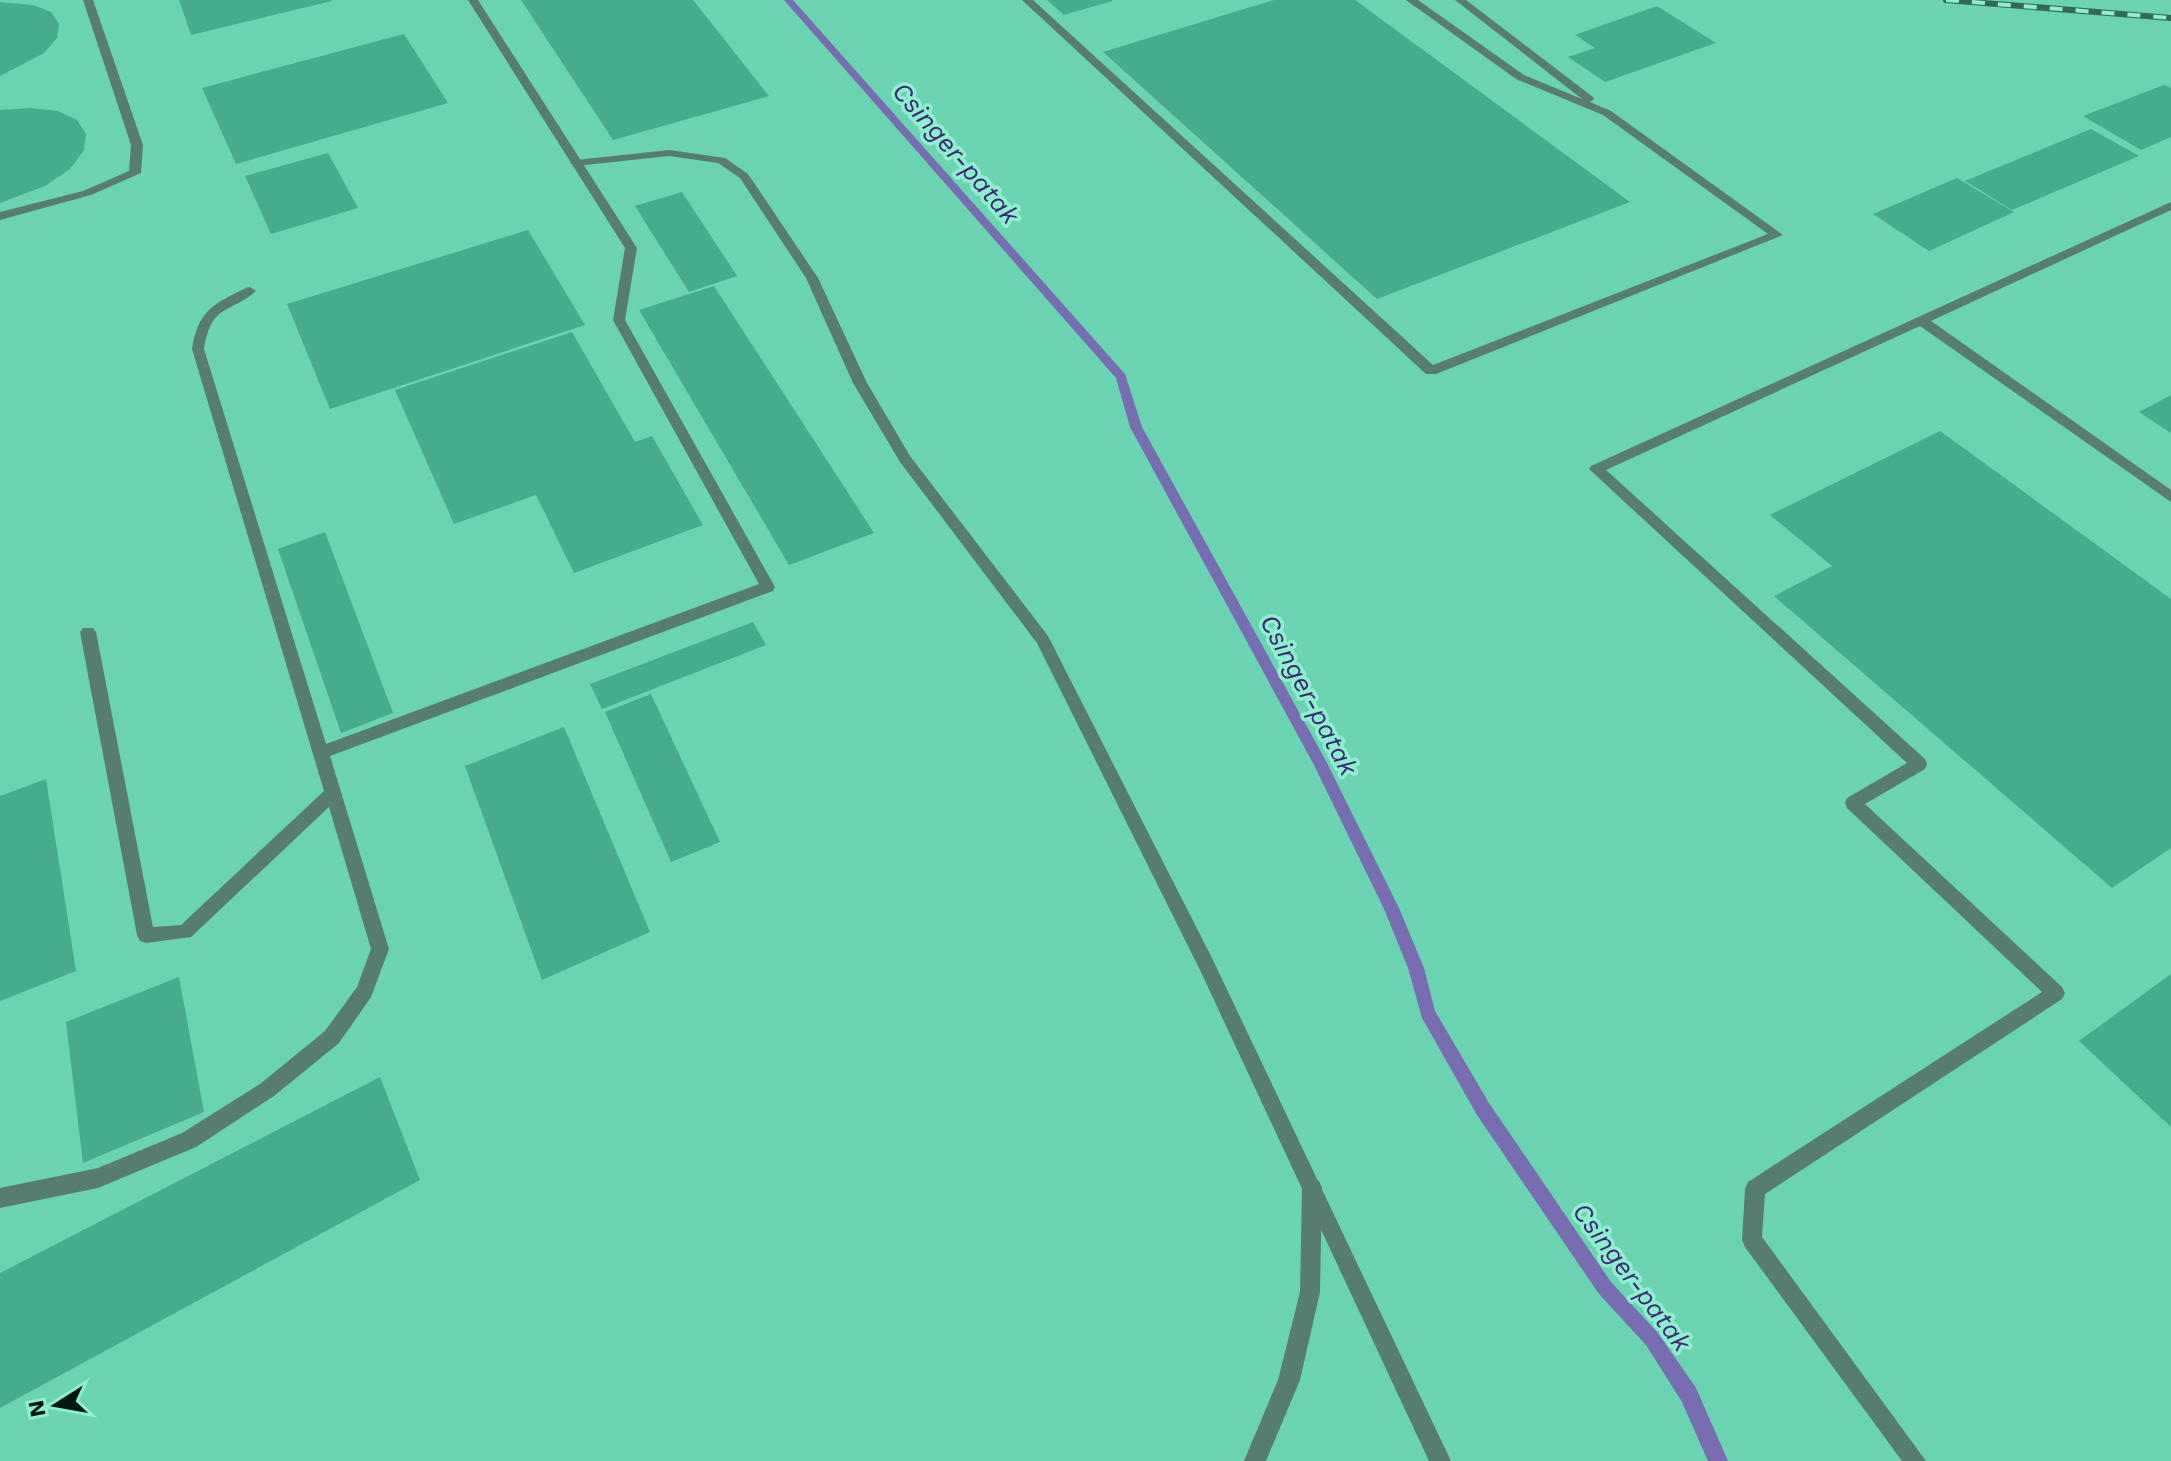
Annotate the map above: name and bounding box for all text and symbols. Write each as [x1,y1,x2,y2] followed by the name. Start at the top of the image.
[886,76,1026,231] water label: Csinger-patak
[1254,609,1364,781] water label: Csinger-patak
[1566,1197,1698,1358] water label: Csinger-patak
[16,1365,96,1445] north arrow
[23,1398,51,1419] text: N

